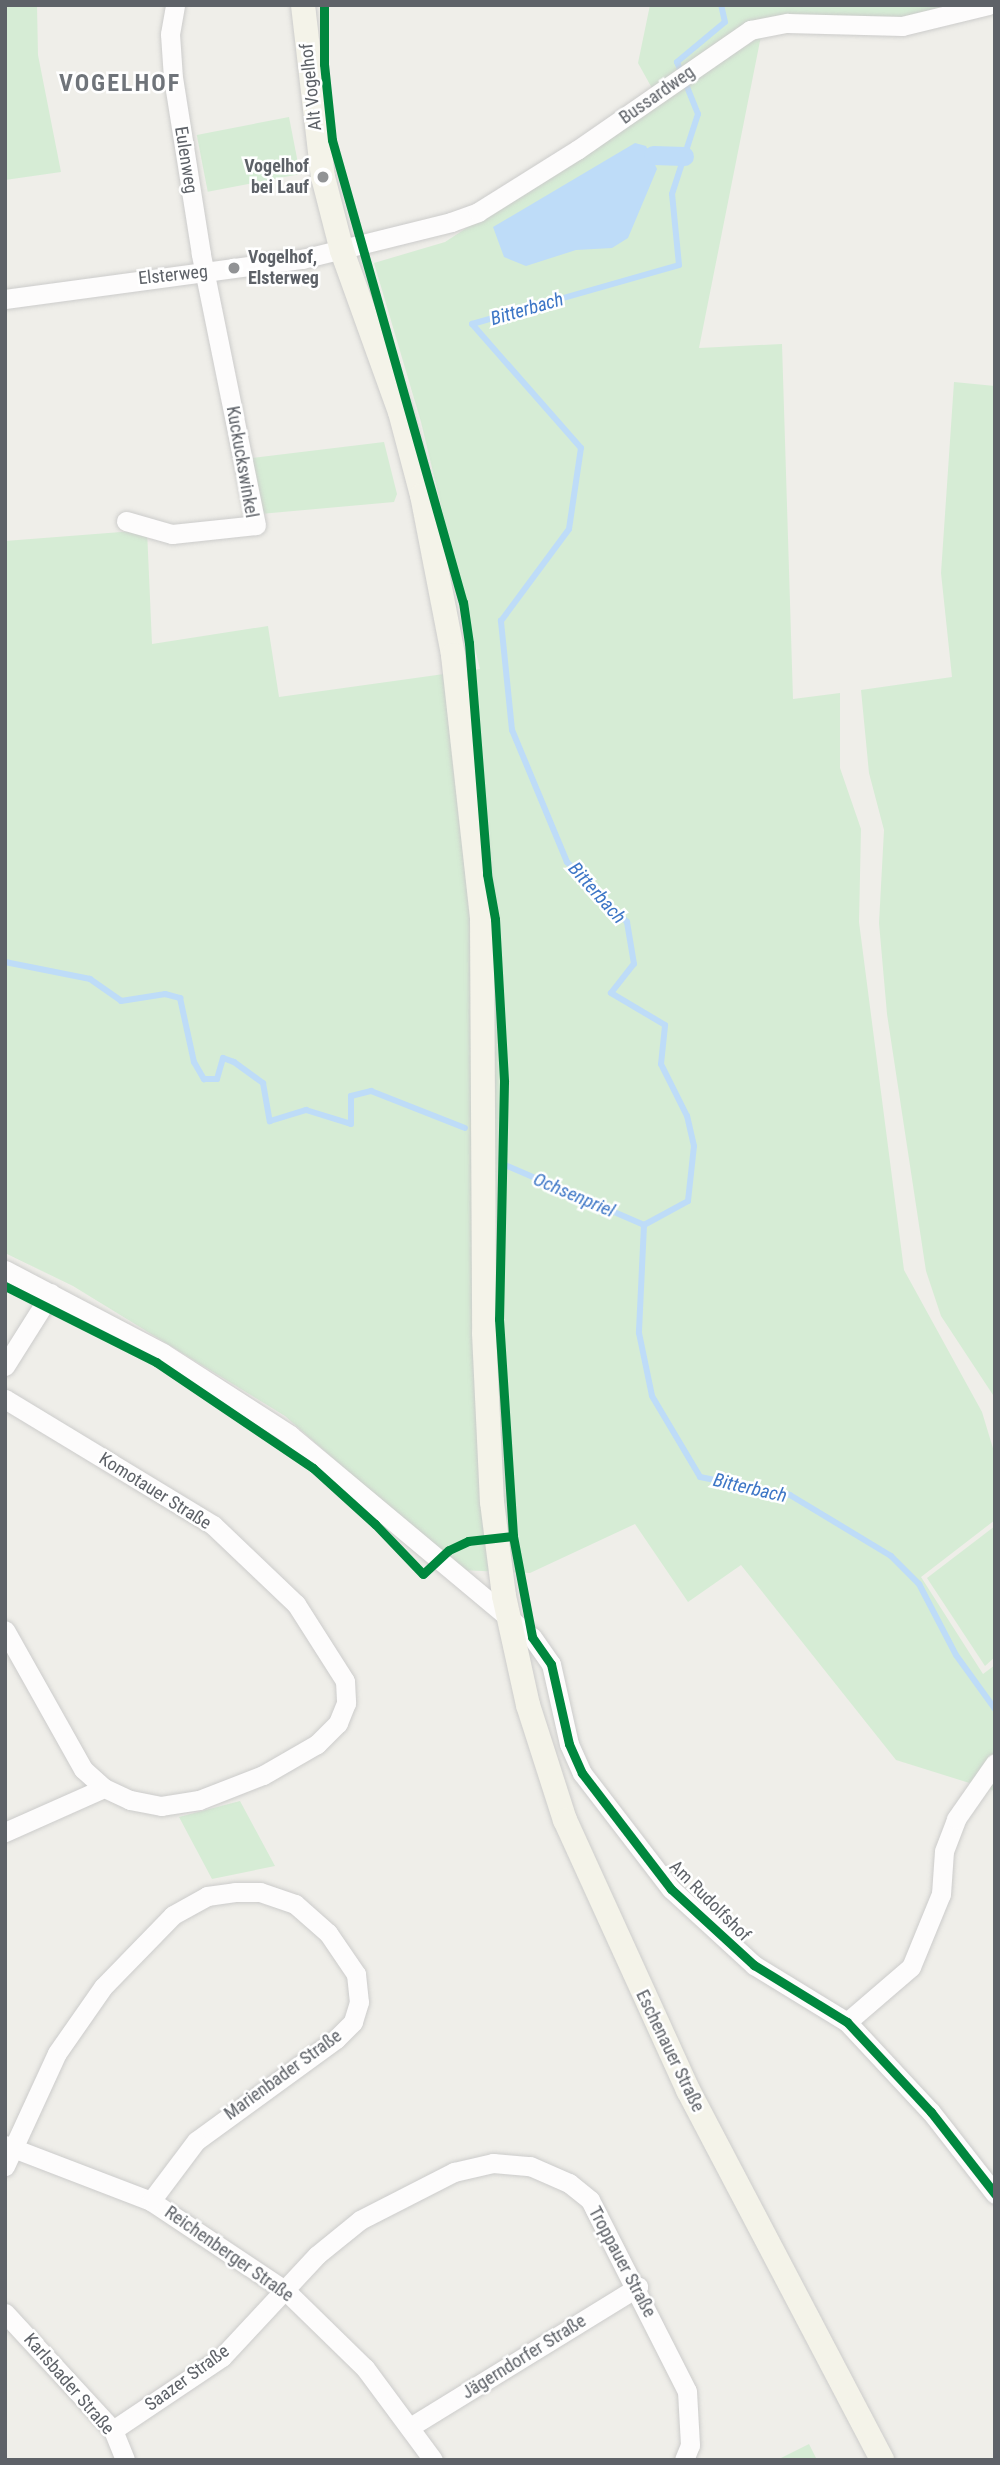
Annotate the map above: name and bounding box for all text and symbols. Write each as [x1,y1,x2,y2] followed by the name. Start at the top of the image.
[296,42,326,132] street label: Alt Vogelhof
[615,61,699,129] street label: Bussardweg
[60,70,180,98] district label: VOGELHOF
[170,125,202,195] street label: Eulenweg
[244,156,309,198] place label: Vogelhof bei Lauf
[315,169,331,185] marker: Vogelhof bei Lauf
[248,247,319,290] place label: Vogelhof, Elsterweg
[226,260,242,276] marker: Vogelhof, Elsterweg
[137,261,209,289] street label: Elsterweg
[488,288,566,330] water label: Bitterbach
[222,404,262,520] street label: Kuckuckswinkel
[564,858,630,928] water label: Bitterbach
[530,1168,618,1222] water label: Ochsenpriel
[95,1448,215,1534] street label: Komotauer Straße
[711,1468,789,1508] water label: Bitterbach
[665,1856,755,1946] street label: Am Rudolfshof
[631,1987,709,2115] street label: Eschenauer Straße
[220,2025,346,2125] street label: Marienbader Straße
[161,2202,297,2306] street label: Reichenberger Straße
[584,2203,660,2321] street label: Troppauer Straße
[458,2310,590,2404] street label: Jägerndorfer Straße
[19,2329,119,2439] street label: Karlsbader Straße
[141,2340,233,2416] street label: Saazer Straße

